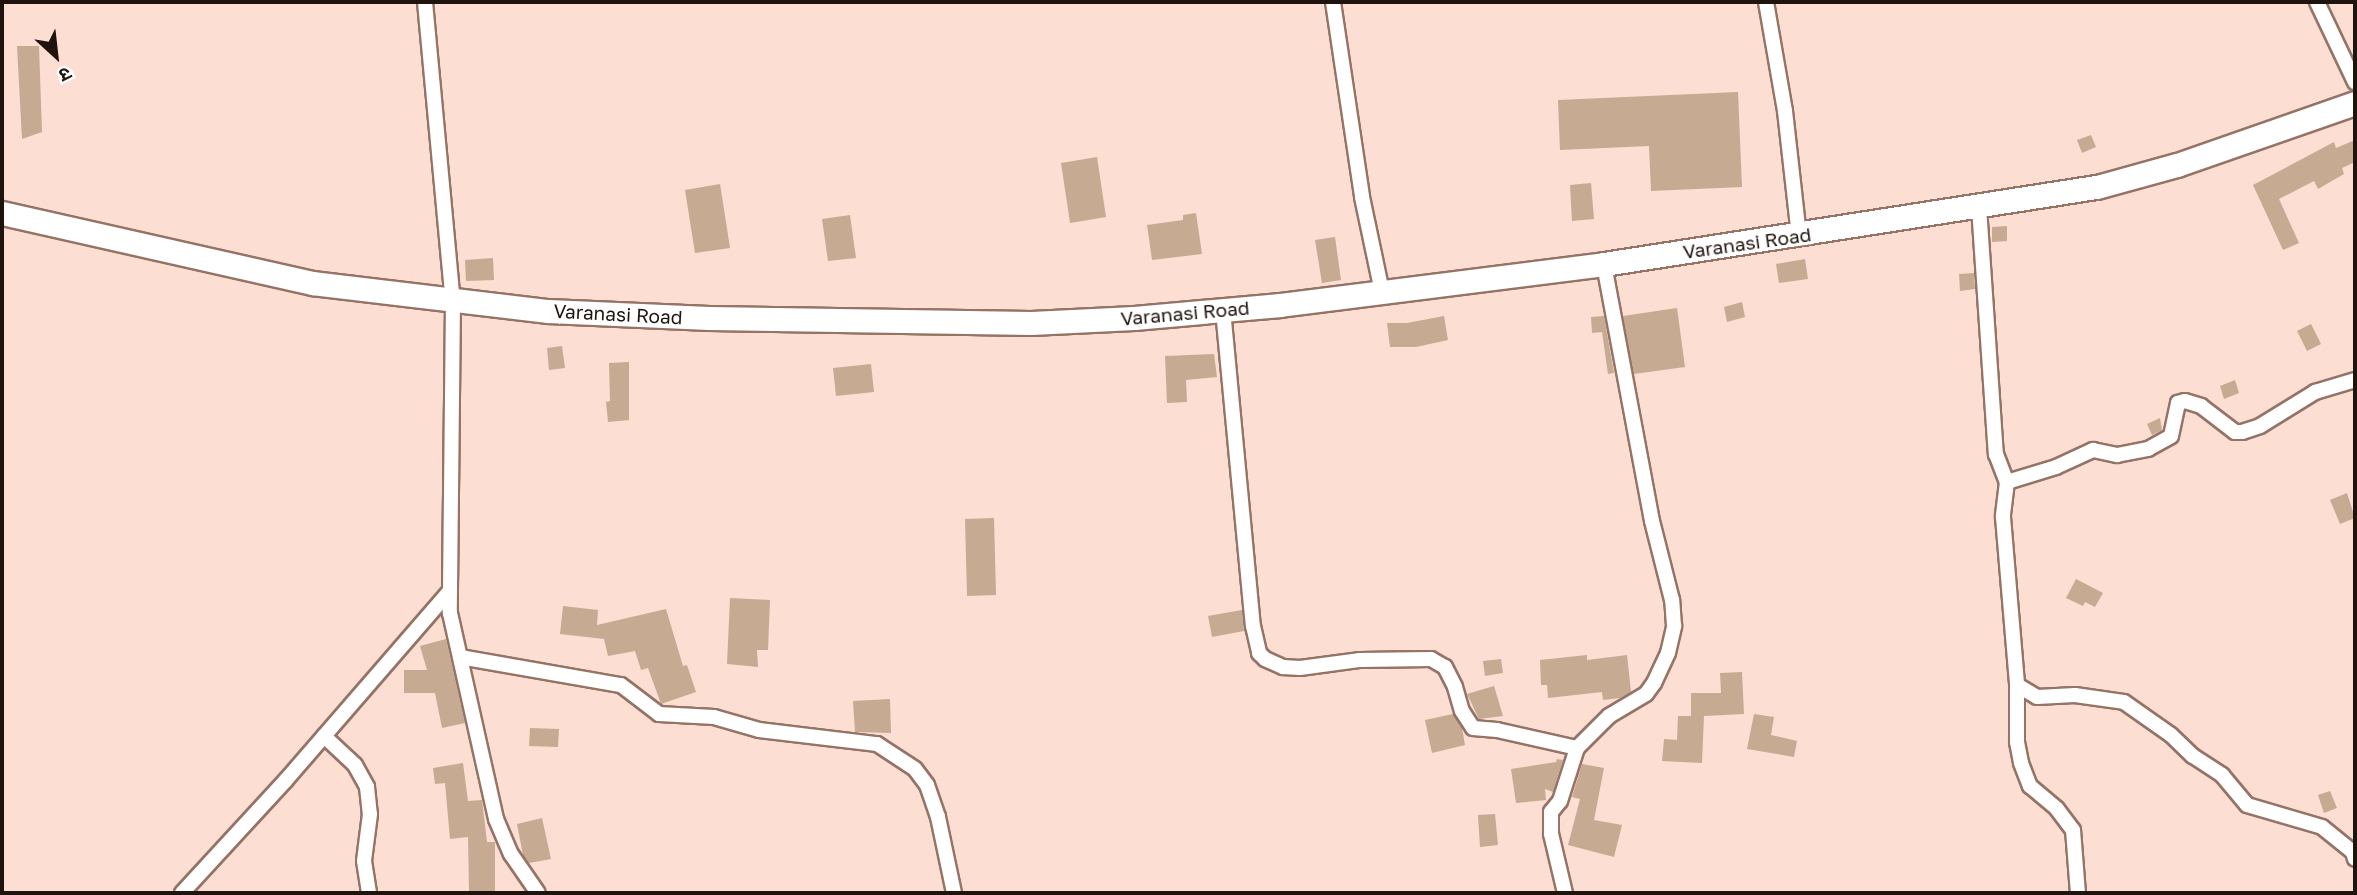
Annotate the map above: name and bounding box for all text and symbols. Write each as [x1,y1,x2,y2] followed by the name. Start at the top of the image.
[21,21,91,91] north arrow
[56,62,76,88] text: उ
[1681,223,1813,263] street label: Varanasi Road
[1120,296,1250,330] street label: Varanasi Road
[553,299,683,329] street label: Varanasi Road

